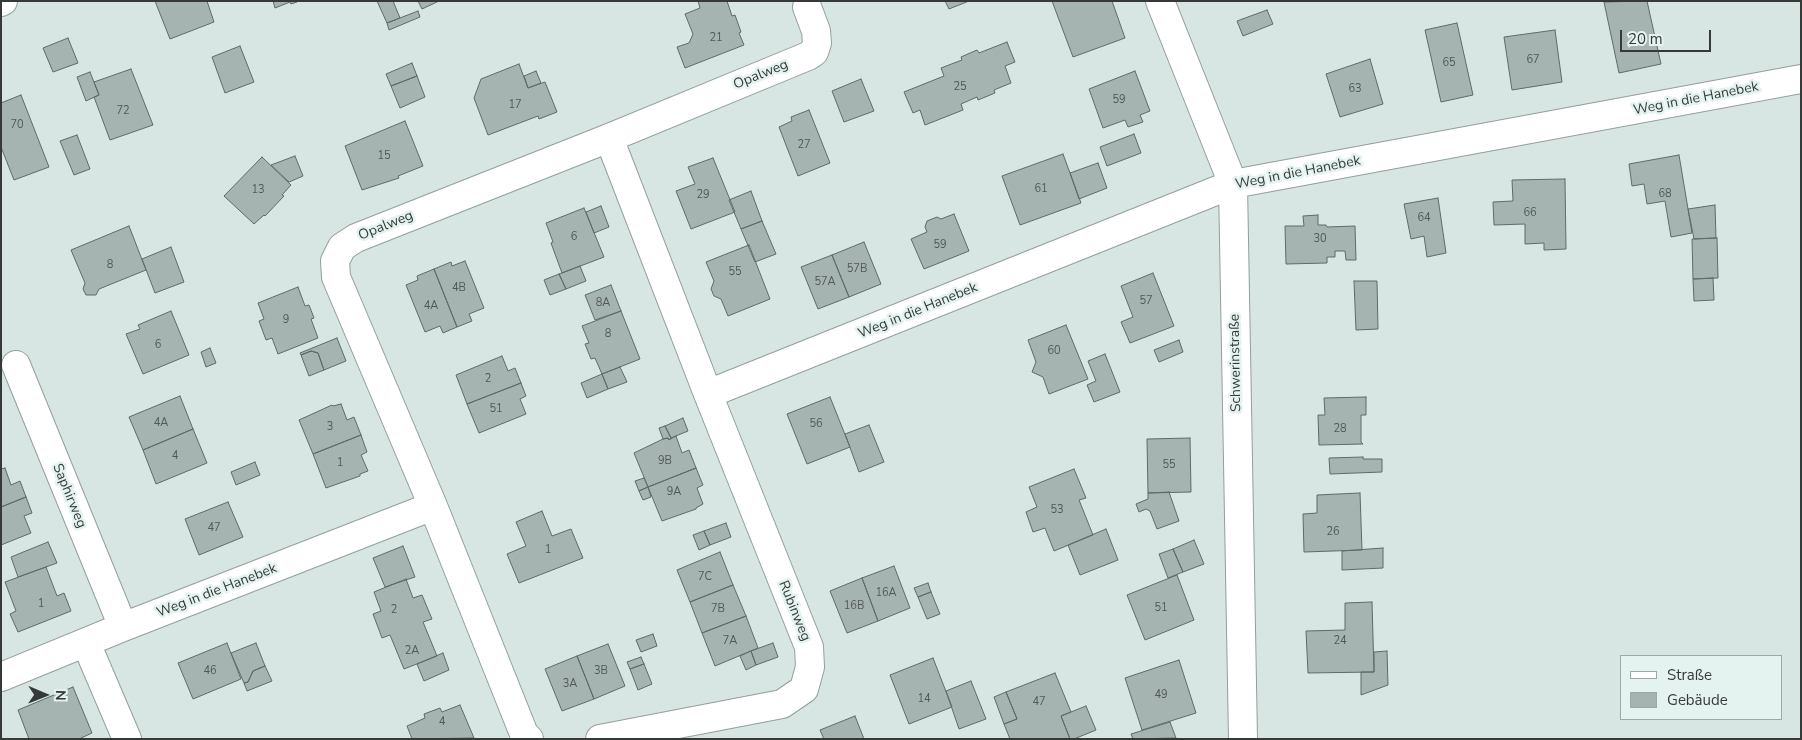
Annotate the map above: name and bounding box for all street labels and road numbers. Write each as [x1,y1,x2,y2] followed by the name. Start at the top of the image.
[731,56,791,94] street label: Opalweg
[1632,79,1760,119] street label: Weg in die Hanebek
[1234,153,1362,193] street label: Weg in die Hanebek
[356,207,416,245] street label: Opalweg
[856,279,980,343] street label: Weg in die Hanebek
[1227,314,1245,412] street label: Schwerinstraße
[48,461,90,531] street label: Saphirweg
[155,560,279,622] street label: Weg in die Hanebek
[774,578,814,644] street label: Rubinweg

